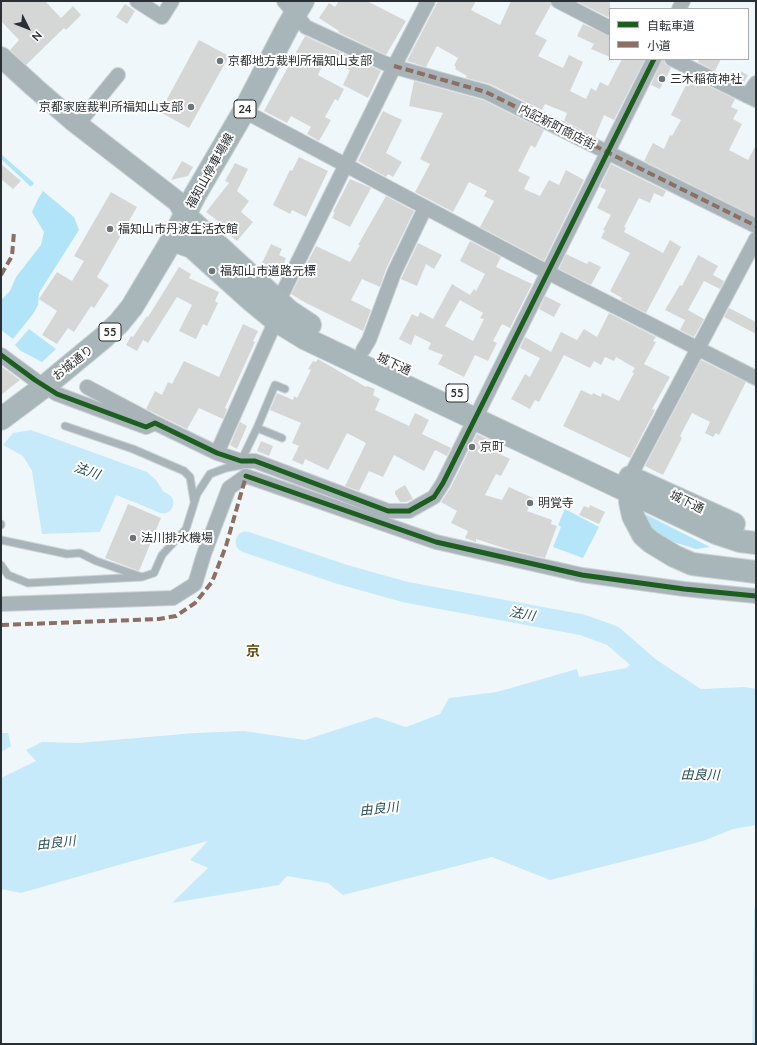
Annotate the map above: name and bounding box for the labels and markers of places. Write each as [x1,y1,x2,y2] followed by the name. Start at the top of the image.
[228,54,372,68] place label: 京都地方裁判所福知山支部
[215,56,225,66] marker: 京都地方裁判所福知山支部
[670,72,742,86] place label: 三木稲荷神社
[657,74,667,84] marker: 三木稲荷神社
[39,100,183,114] place label: 京都家庭裁判所福知山支部
[186,102,196,112] marker: 京都家庭裁判所福知山支部
[118,222,238,236] place label: 福知山市丹波生活衣館
[105,224,115,234] marker: 福知山市丹波生活衣館
[220,264,316,278] place label: 福知山市道路元標
[207,266,217,276] marker: 福知山市道路元標
[480,440,504,454] place label: 京町
[467,442,477,452] marker: 京町
[538,496,574,510] place label: 明覚寺
[525,498,535,508] marker: 明覚寺
[141,531,213,545] place label: 法川排水機場
[128,533,138,543] marker: 法川排水機場

